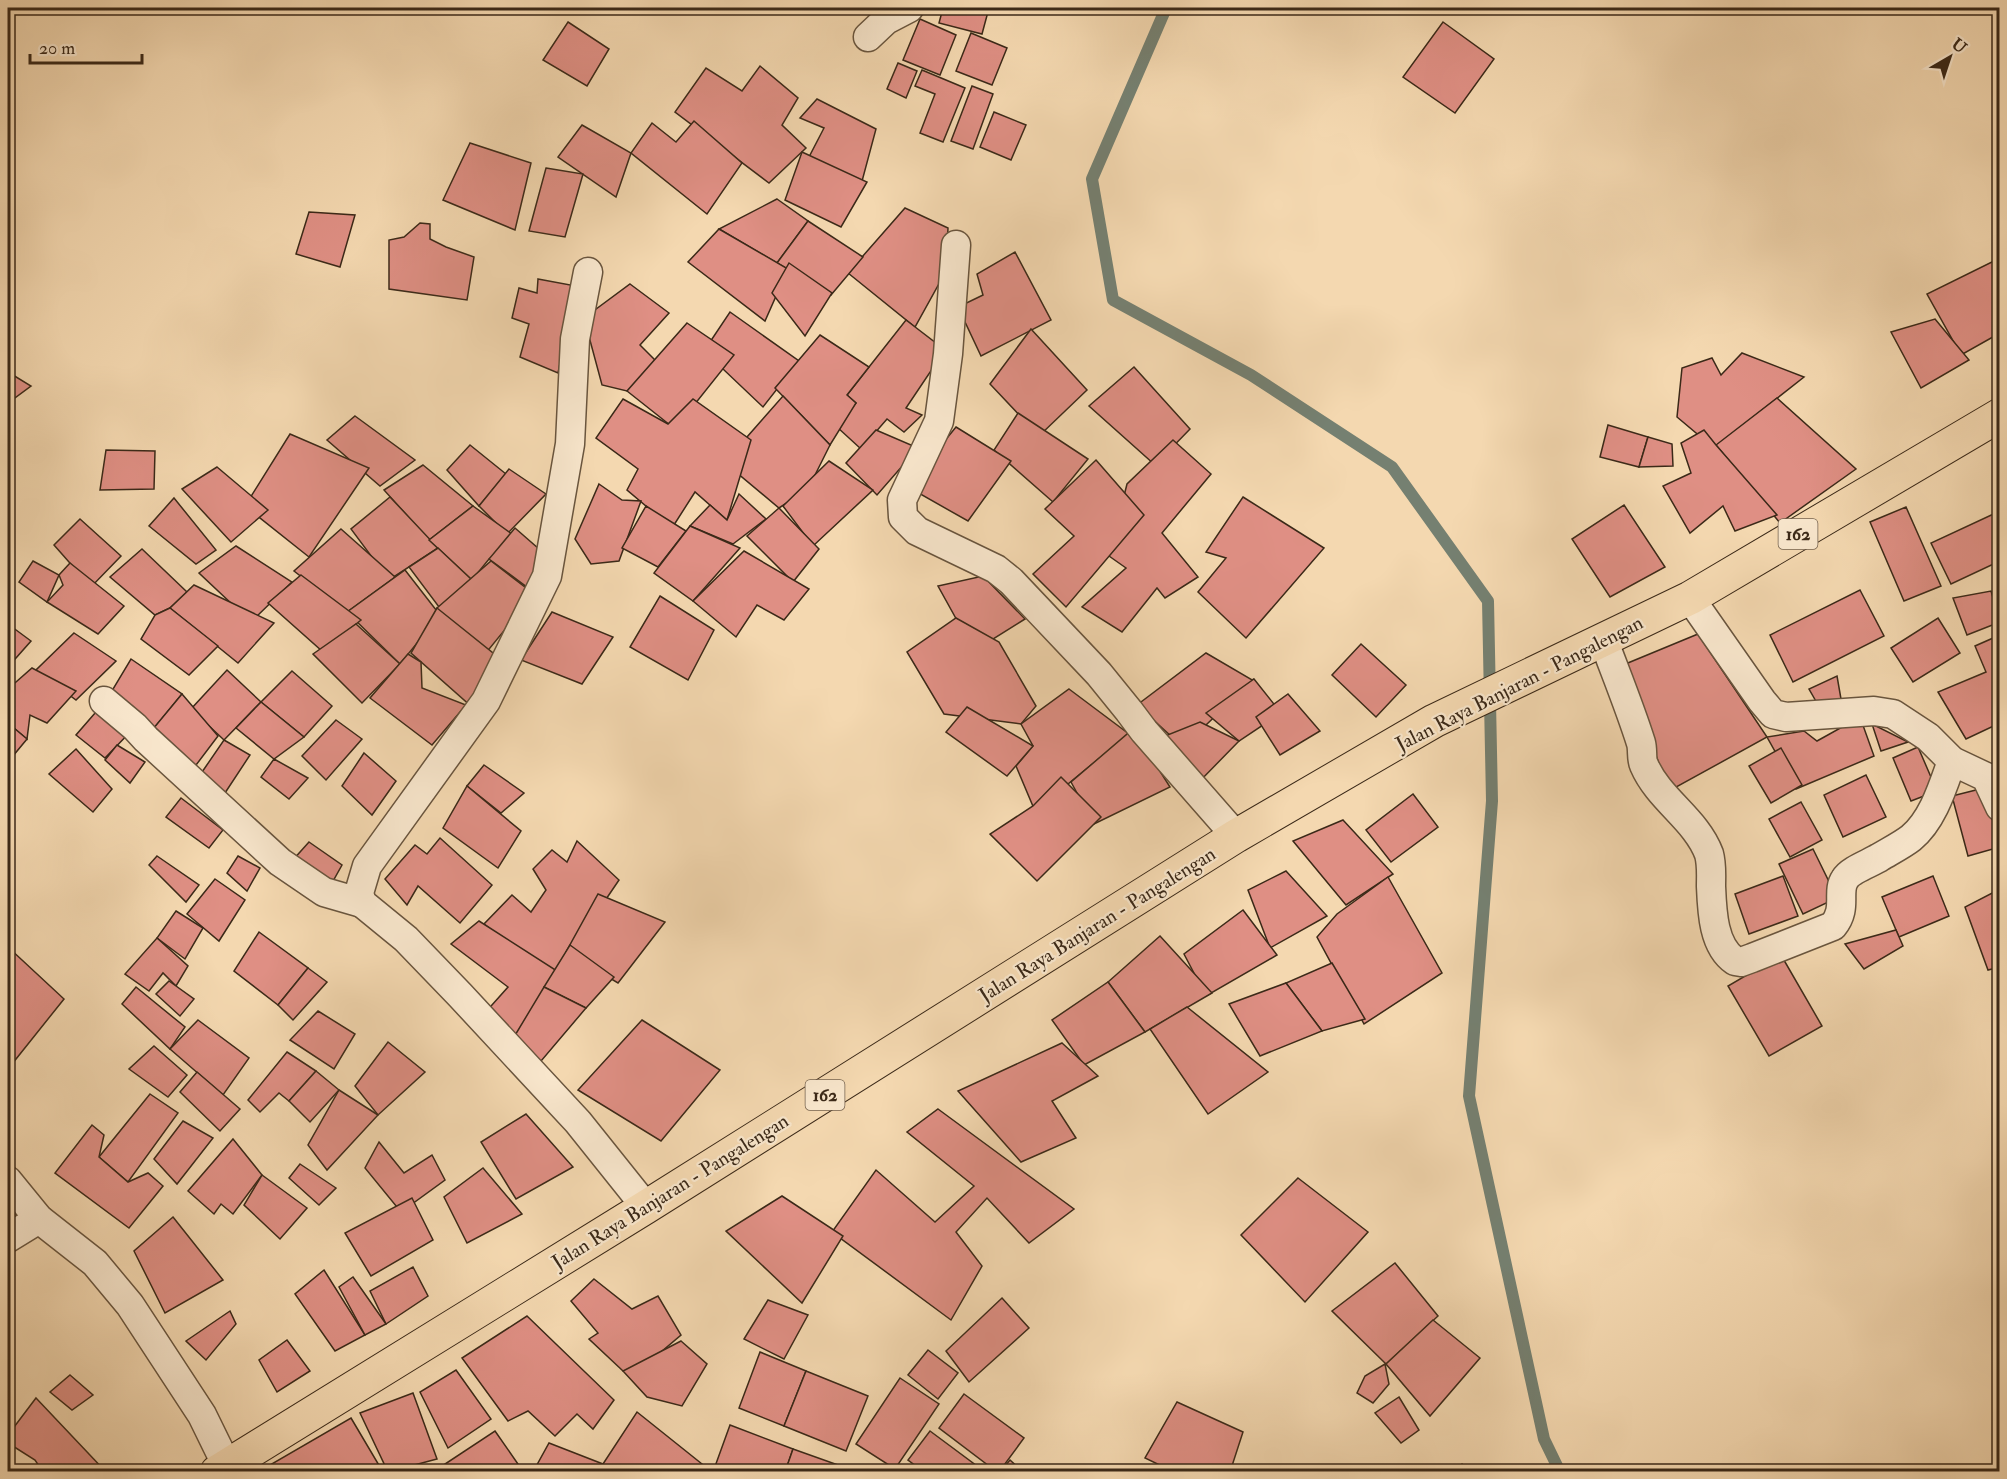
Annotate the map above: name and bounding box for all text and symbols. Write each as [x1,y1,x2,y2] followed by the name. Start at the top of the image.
[30,27,142,65] scale bar
[1920,27,1980,87] north arrow
[1947,34,1971,58] text: U
[39,37,75,60] text: 20 m
[1778,519,1818,549] road number: 162
[1390,610,1647,757] street label: Jalan Raya Banjaran - Pangalengan
[973,841,1220,1008] street label: Jalan Raya Banjaran - Pangalengan
[806,1080,844,1110] road number: 162
[546,1108,793,1275] street label: Jalan Raya Banjaran - Pangalengan

